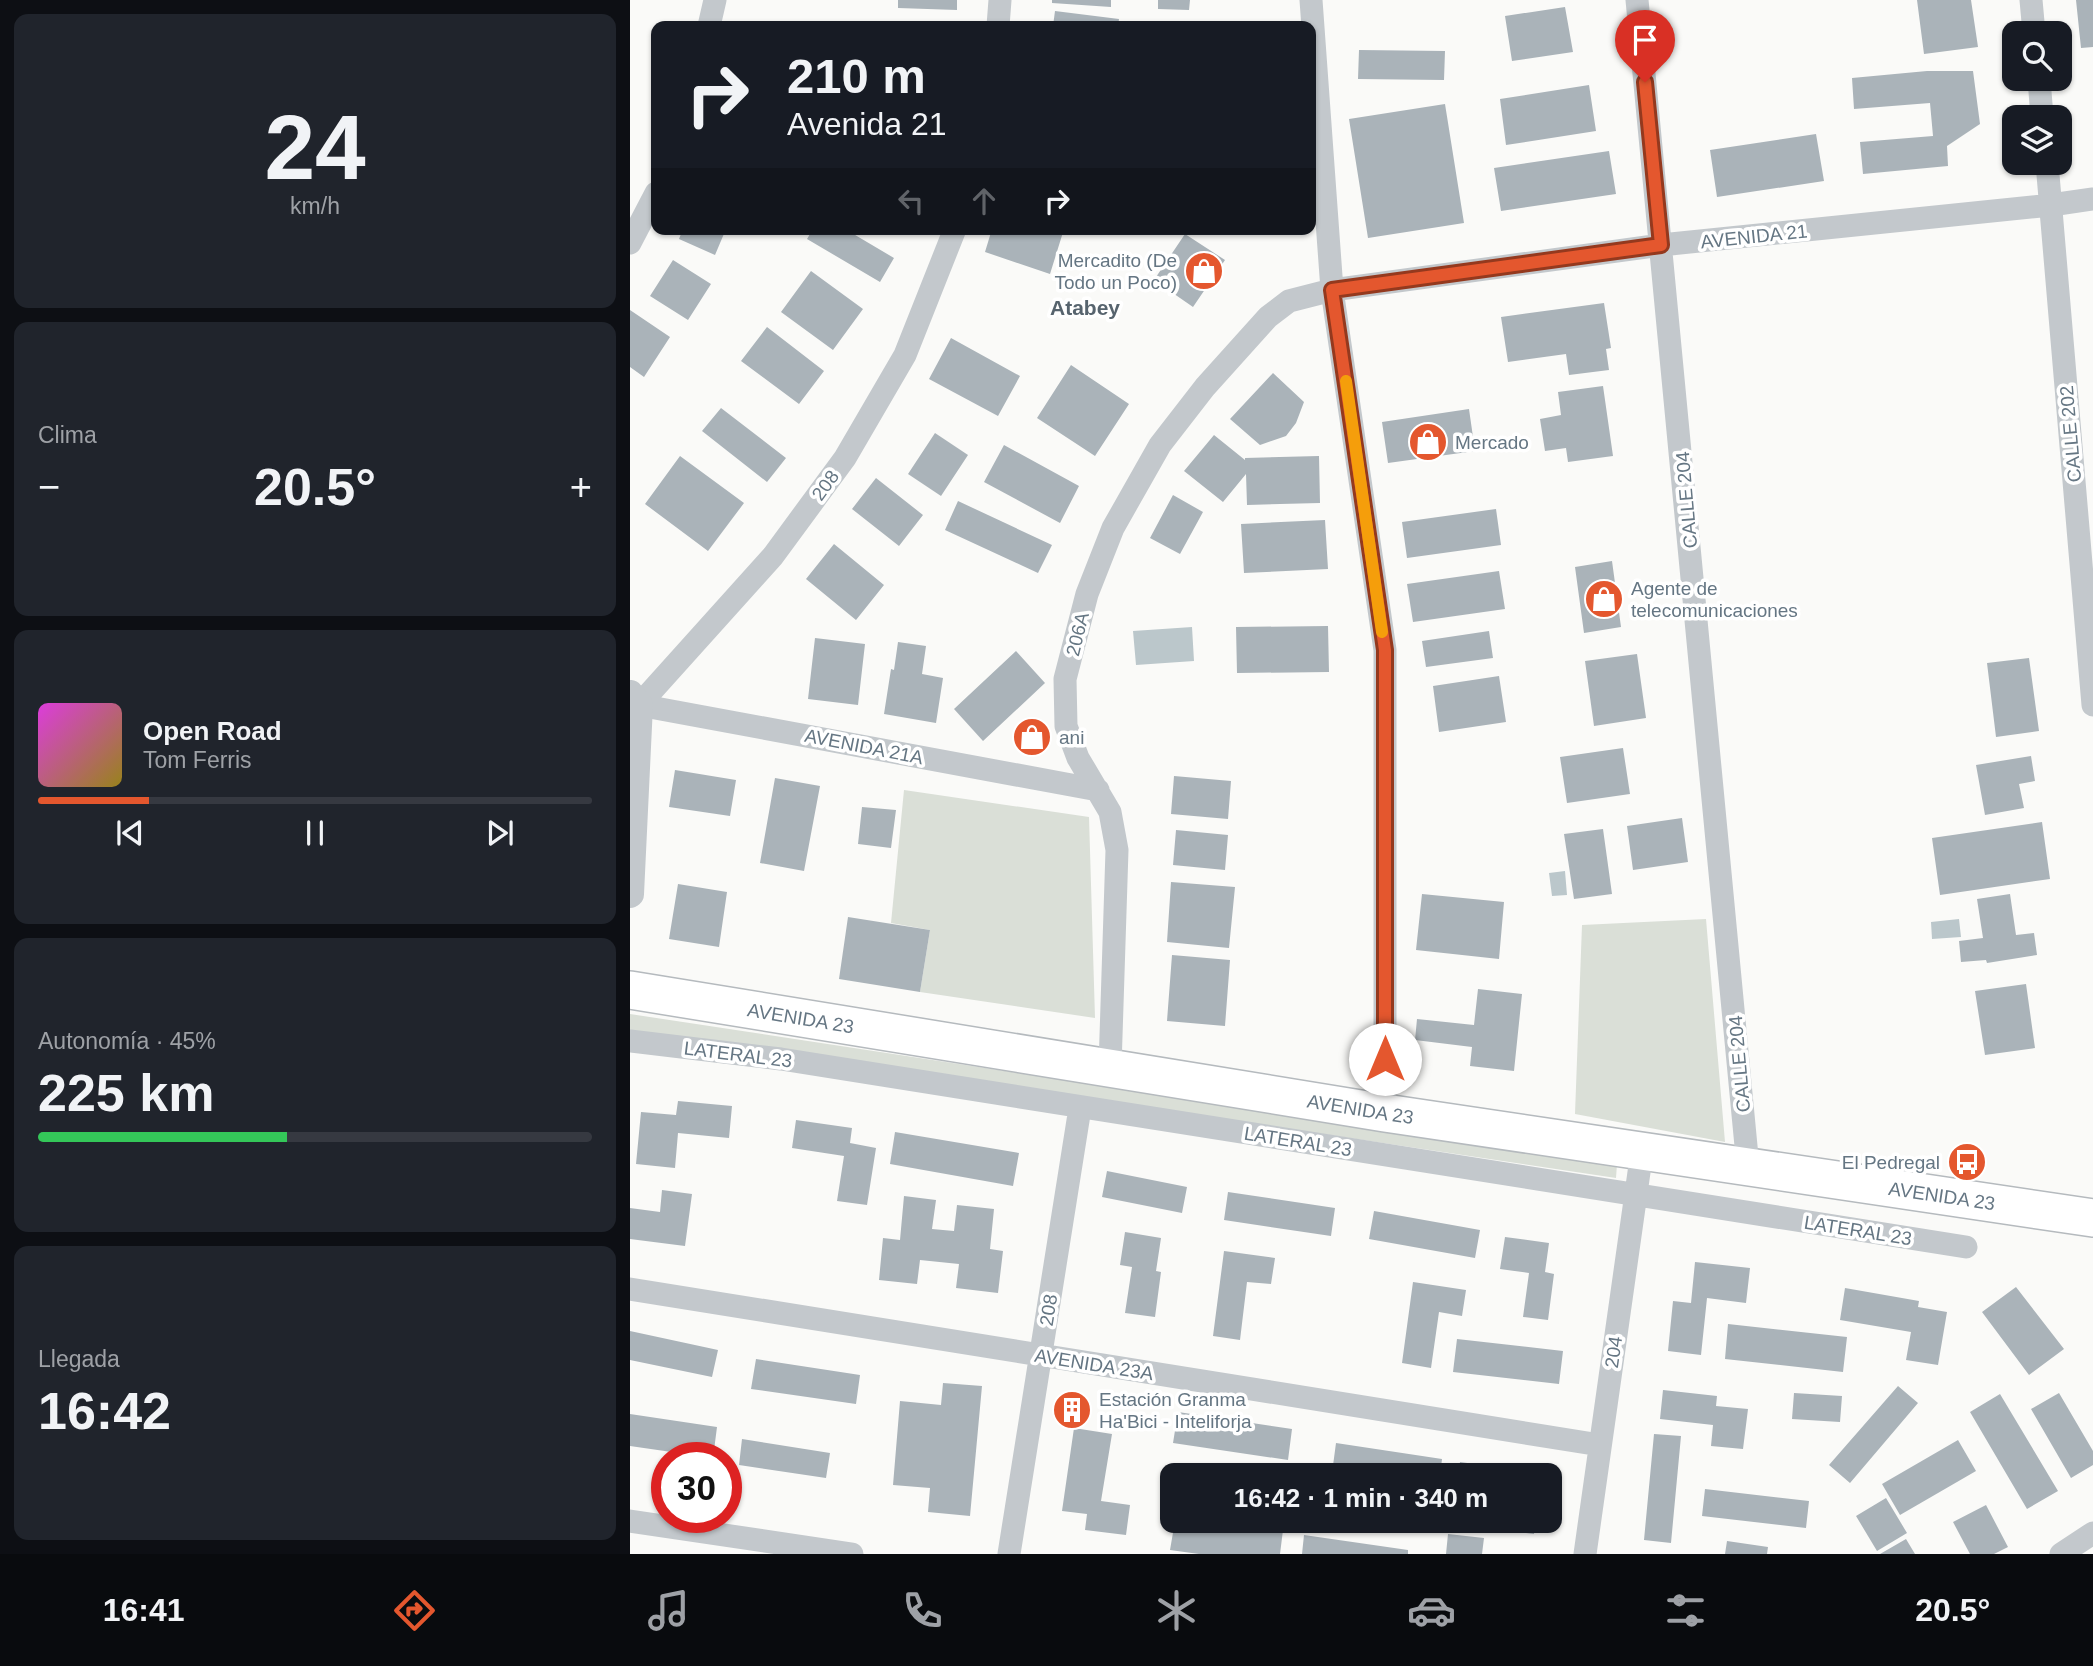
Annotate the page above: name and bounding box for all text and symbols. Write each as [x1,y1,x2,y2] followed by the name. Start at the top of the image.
[1615,10,1675,82] pin
[1626,21,1664,59] icon: arrive
[2002,21,2072,175] map controls
[2002,21,2072,91] button: search
[672,49,763,140] icon: right
[787,49,926,103] text: 210 m
[264,97,366,198] text: 24
[2002,105,2072,175] button: layers
[787,106,947,142] text: Avenida 21
[892,182,930,220] icon: left
[965,182,1003,220] icon: ahead
[1038,182,1076,220] icon: right
[290,193,340,219] text: km/h
[1700,220,1809,253] street label: AVENIDA 21
[1054,250,1177,293] place label: Mercadito (De Todo un Poco)
[1183,250,1225,292] shop icon: Mercadito (De Todo un Poco)
[1050,296,1120,319] district label: Atabey
[2056,385,2085,483] street label: CALLE 202
[1407,421,1449,463] shop icon: Mercado
[38,422,97,448] text: Clima
[1455,432,1529,453] place label: Mercado
[1672,450,1701,549] street label: CALLE 204
[254,458,376,516] text: 20.5°
[38,466,60,508] text: −
[570,466,592,508] text: +
[808,466,843,504] street label: 208
[1583,578,1625,620] shop icon: Agente de telecomunicaciones
[1631,578,1798,621] place label: Agente de telecomunicaciones
[1062,610,1093,658] street label: 206A
[143,716,282,746] text: Open Road
[1011,716,1053,758] shop icon: ani
[803,725,925,768] street label: AVENIDA 21A
[1059,727,1084,748] place label: ani
[143,747,252,773] text: Tom Ferris
[111,814,149,852] icon: previous
[296,814,334,852] icon: pause
[481,814,519,852] icon: next
[746,999,855,1037] street label: AVENIDA 23
[1725,1014,1754,1113] street label: CALLE 204
[1348,1022,1422,1096] position arrow
[38,1028,216,1054] text: Autonomía · 45%
[683,1037,793,1072] street label: LATERAL 23
[38,1064,214,1122] text: 225 km
[1306,1090,1415,1128] street label: AVENIDA 23
[1243,1123,1353,1160] street label: LATERAL 23
[1946,1141,1988,1183] bus stop icon: El Pedregal
[1842,1152,1940,1173] place label: El Pedregal
[1887,1178,1997,1214] street label: AVENIDA 23
[1803,1212,1913,1249] street label: LATERAL 23
[1036,1293,1061,1327] street label: 208
[1601,1334,1626,1369] street label: 204
[1033,1345,1155,1384] street label: AVENIDA 23A
[38,1346,120,1372] text: Llegada
[38,1382,171,1440] text: 16:42
[1051,1389,1093,1431] building icon: Estación Granma Ha'Bici - Inteliforja
[1099,1389,1252,1432] place label: Estación Granma Ha'Bici - Inteliforja
[651,1442,742,1533] speed limit sign: 30
[1234,1483,1488,1513] text: 16:42 · 1 min · 340 m
[390,1586,439,1635] icon: directions
[644,1586,693,1635] icon: music
[898,1586,947,1635] icon: phone
[1152,1586,1201,1635] icon: climate
[1407,1586,1456,1635] icon: car
[1661,1586,1710,1635] icon: filters
[103,1592,184,1628] text: 16:41
[1915,1592,1990,1628] text: 20.5°

